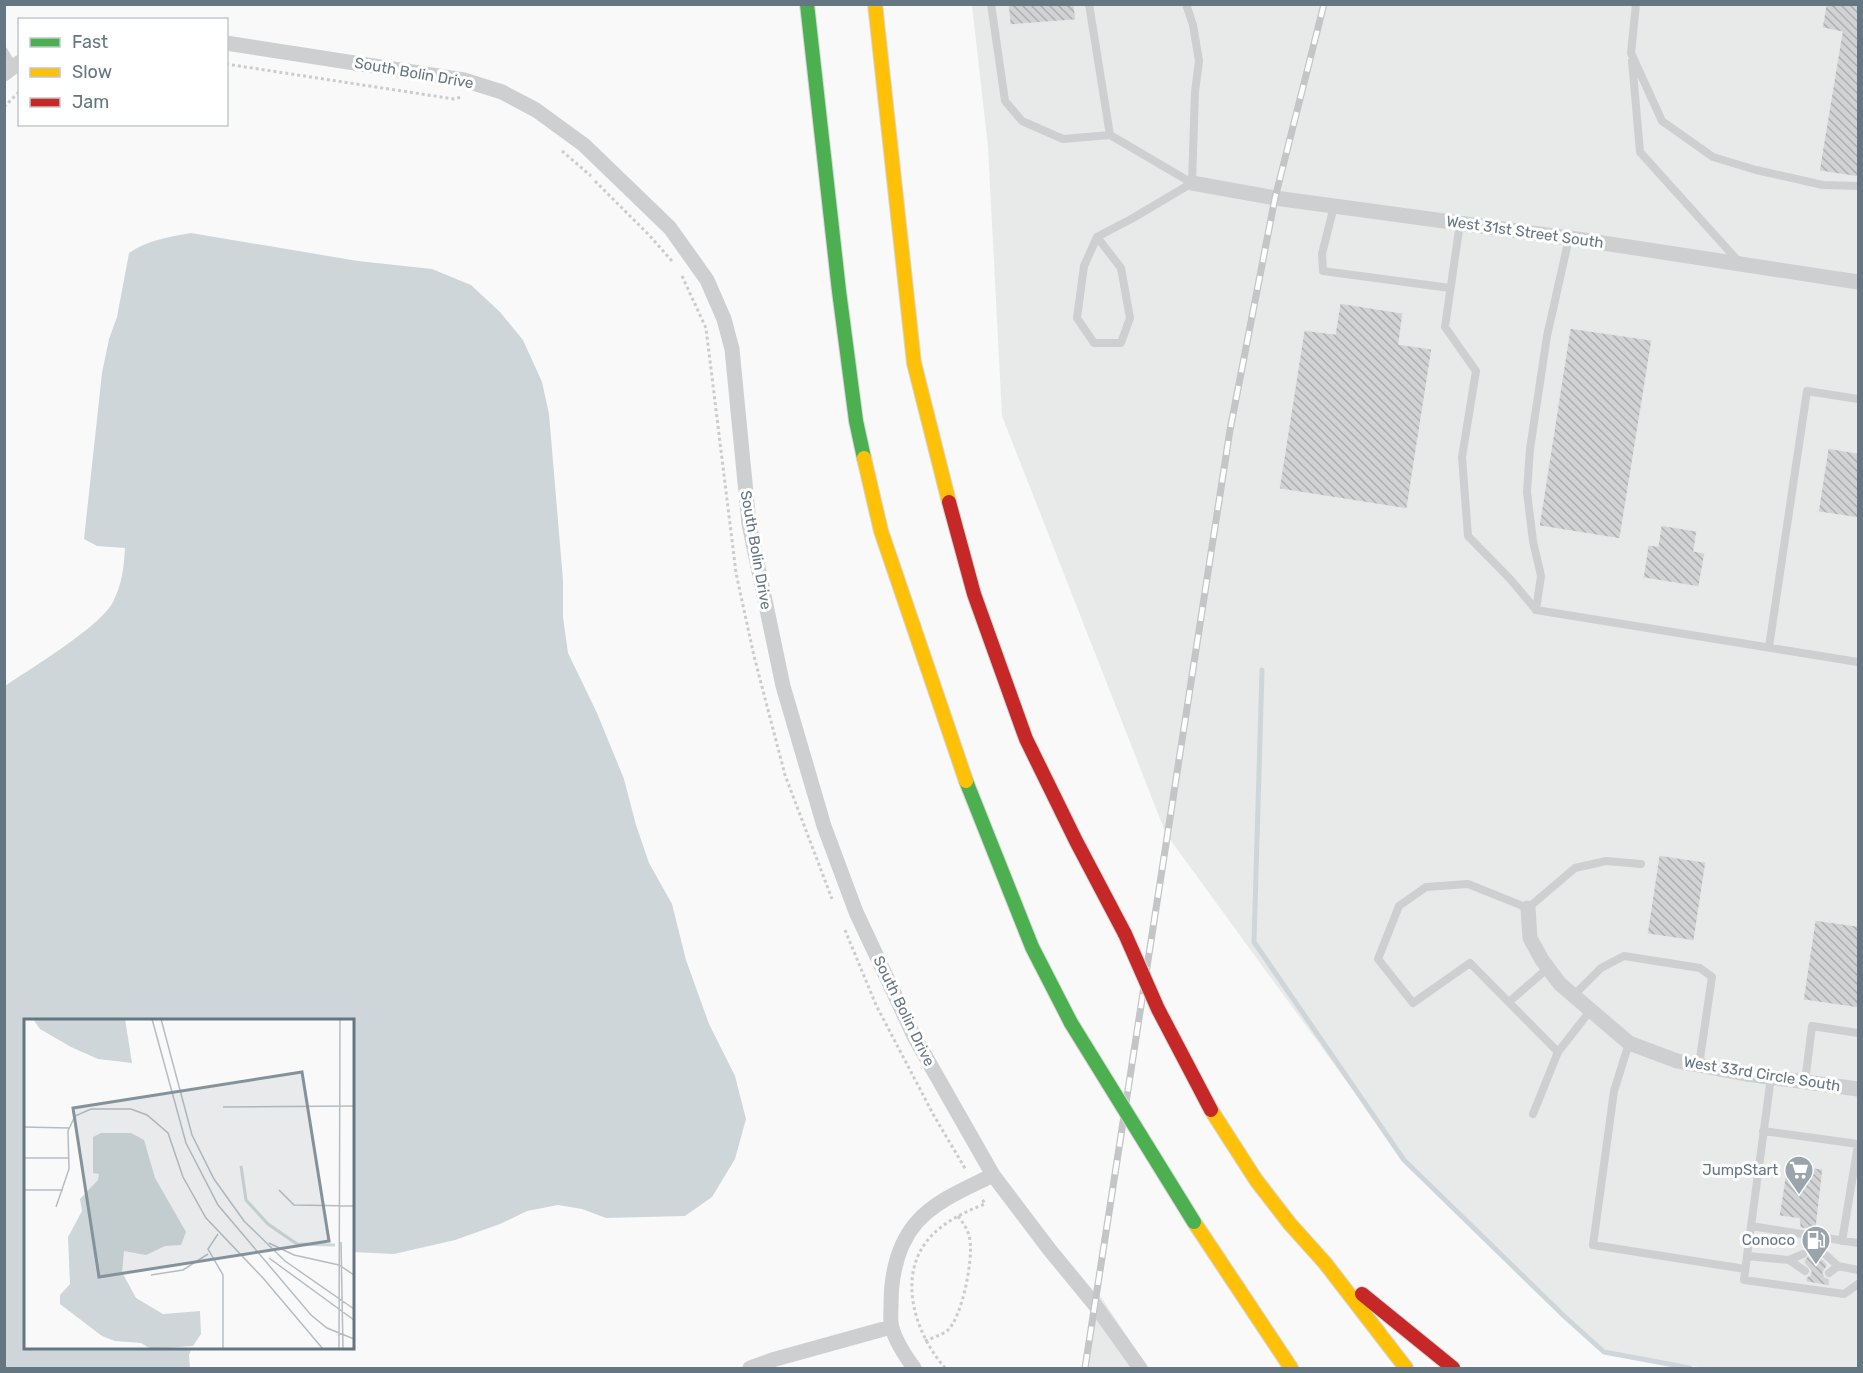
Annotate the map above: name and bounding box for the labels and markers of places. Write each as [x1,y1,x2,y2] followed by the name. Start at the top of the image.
[1783,1154,1815,1196] supermarket icon: JumpStart
[1702,1161,1778,1179] place label: JumpStart
[1800,1224,1832,1266] fuel station icon: Conoco
[1742,1231,1795,1249] place label: Conoco

